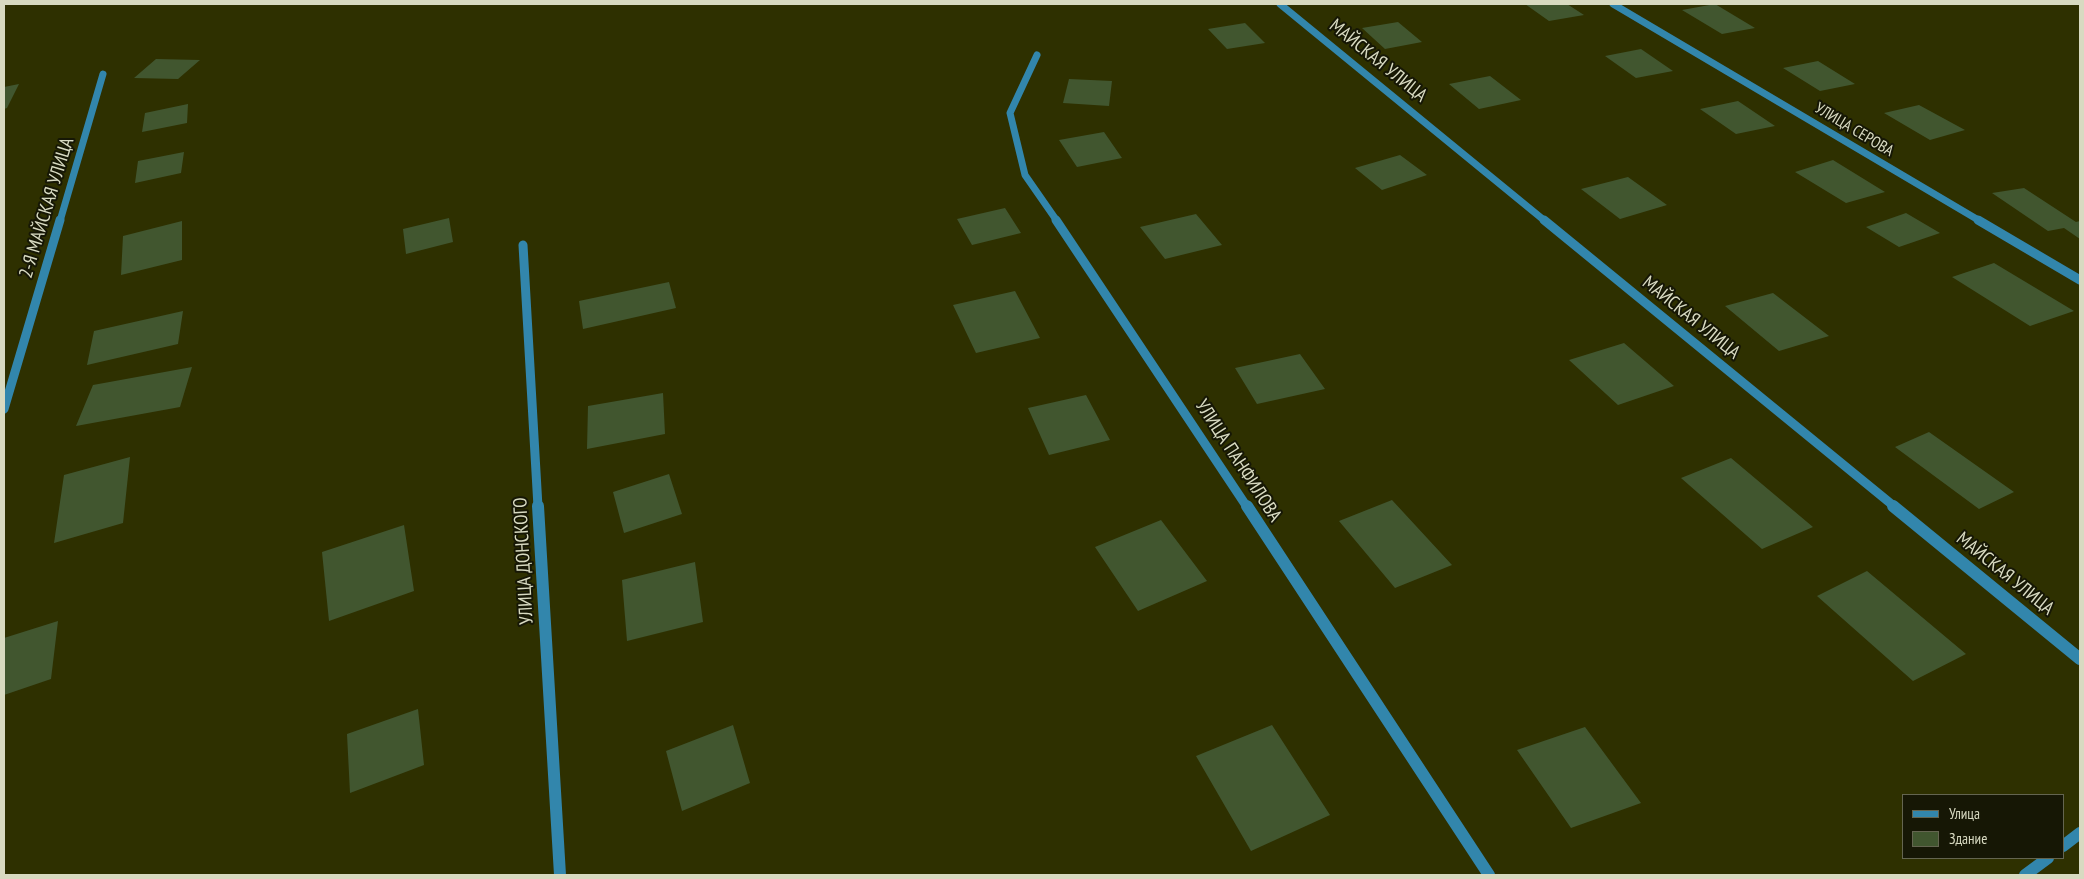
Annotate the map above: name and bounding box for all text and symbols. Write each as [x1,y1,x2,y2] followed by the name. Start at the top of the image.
[1325,15,1431,107] street label: МАЙСКАЯ УЛИЦА
[1811,99,1897,161] street label: УЛИЦА СЕРОВА
[15,135,79,281] street label: 2-Я МАЙСКАЯ УЛИЦА
[1638,272,1744,364] street label: МАЙСКАЯ УЛИЦА
[1190,396,1286,526] street label: УЛИЦА ПАНФИЛОВА
[509,497,539,625] street label: УЛИЦА ДОНСКОГО
[1952,528,2058,620] street label: МАЙСКАЯ УЛИЦА
[1902,794,2064,859] legend
[1949,804,1980,823] text: Улица
[1949,829,1987,848] text: Здание

